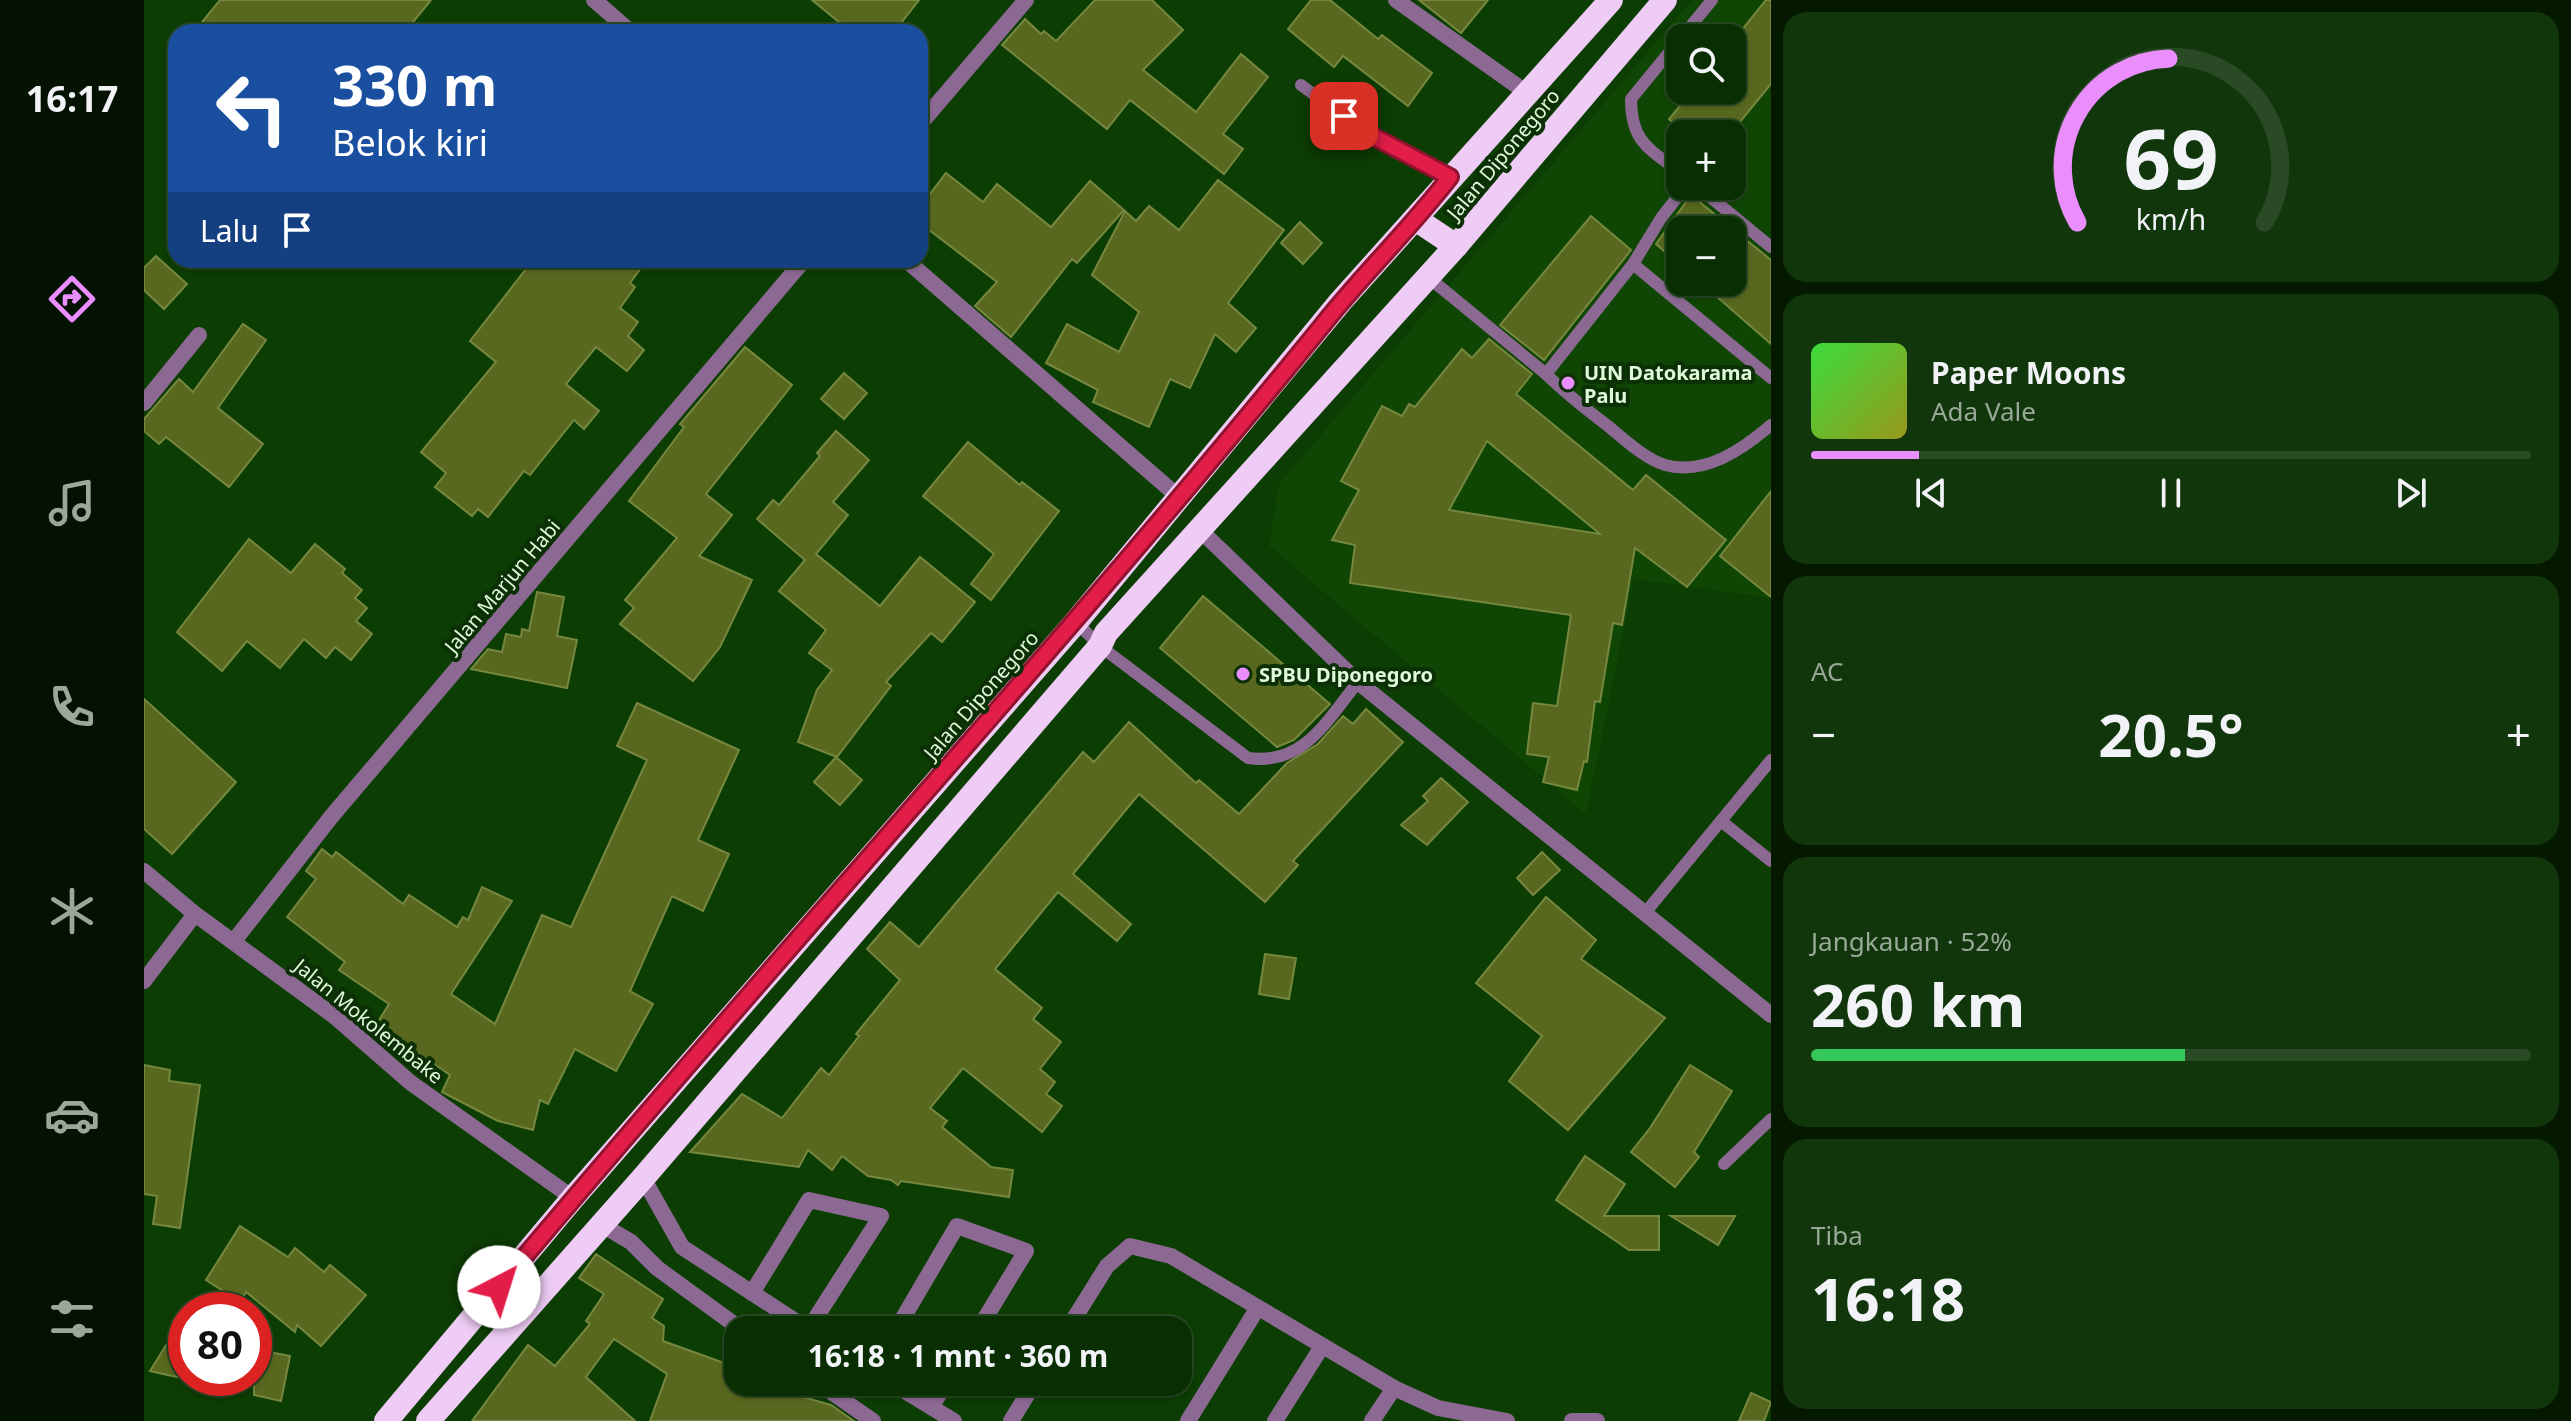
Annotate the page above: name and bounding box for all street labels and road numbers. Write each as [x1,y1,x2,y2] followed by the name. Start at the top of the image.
[1439,83,1566,227] street label: Jalan Diponegoro
[437,513,566,660] street label: Jalan Marjun Habi
[916,625,1045,767] street label: Jalan Diponegoro
[287,951,449,1089] street label: Jalan Mokolembake

